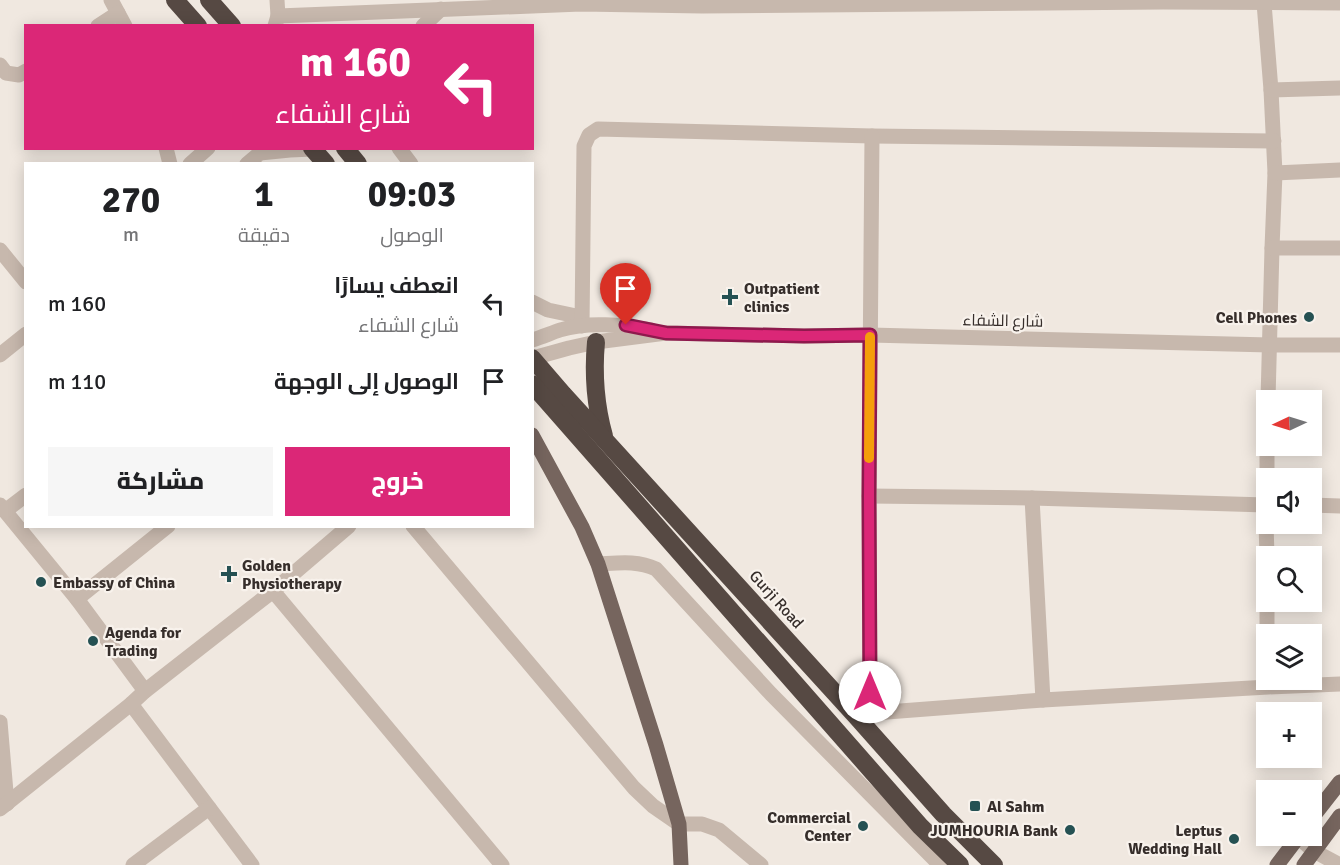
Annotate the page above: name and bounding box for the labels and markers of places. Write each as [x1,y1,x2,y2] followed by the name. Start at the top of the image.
[600,263,651,325] pin
[744,279,820,317] place label: Outpatient clinics
[721,288,739,306] marker: Outpatient clinics
[1216,308,1297,328] place label: Cell Phones
[1302,310,1316,324] marker: Cell Phones
[242,556,342,594] place label: Golden Physiotherapy
[220,565,238,583] marker: Golden Physiotherapy
[53,573,175,593] place label: Embassy of China
[34,575,48,589] marker: Embassy of China
[105,623,182,661] place label: Agenda for Trading
[86,634,100,648] marker: Agenda for Trading
[987,797,1044,817] place label: Al Sahm
[968,799,982,813] marker: Al Sahm
[767,808,852,846] place label: Commercial Center
[856,819,870,833] marker: Commercial Center
[930,821,1059,841] place label: JUMHOURIA Bank
[1128,821,1222,859] place label: Leptus Wedding Hall
[1063,823,1077,837] marker: JUMHOURIA Bank
[1227,832,1241,846] marker: Leptus Wedding Hall

